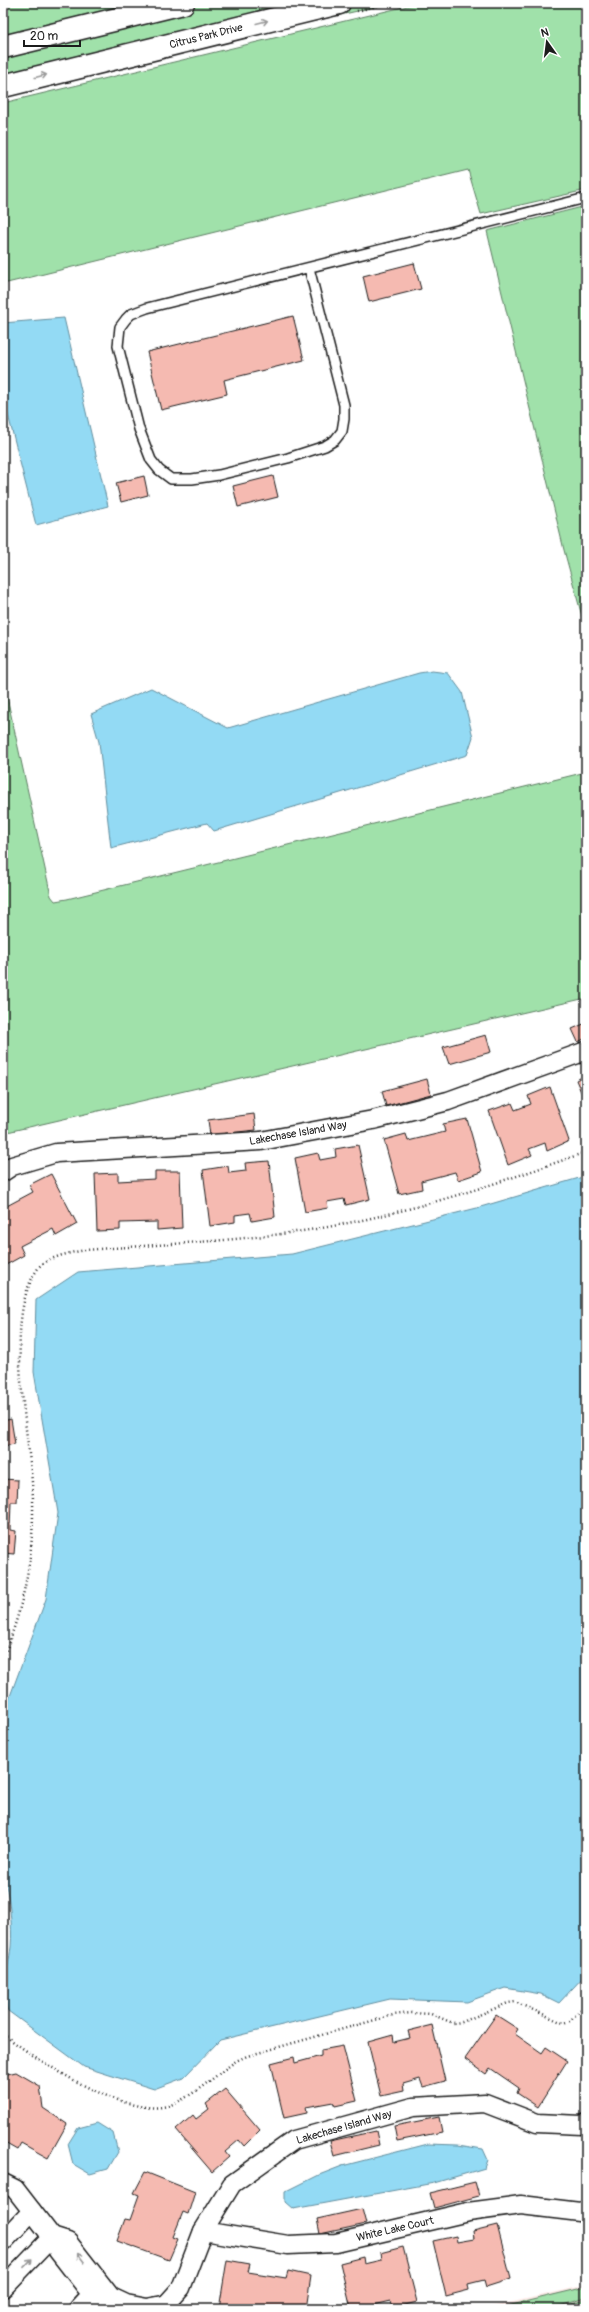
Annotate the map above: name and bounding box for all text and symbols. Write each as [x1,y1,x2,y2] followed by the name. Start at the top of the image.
[255,18,268,25] one-way arrow
[168,20,245,51] street label: Citrus Park Drive
[24,22,80,48] scale bar
[527,22,567,62] north arrow
[540,25,550,40] text: N
[30,29,59,44] text: 20 m
[34,72,47,80] one-way arrow
[248,1118,348,1148] street label: Lakechase Island Way
[295,2107,393,2147] street label: Lakechase Island Way
[355,2214,436,2244] street label: White Lake Court
[77,2253,85,2264] one-way arrow
[23,2257,32,2268] one-way arrow

